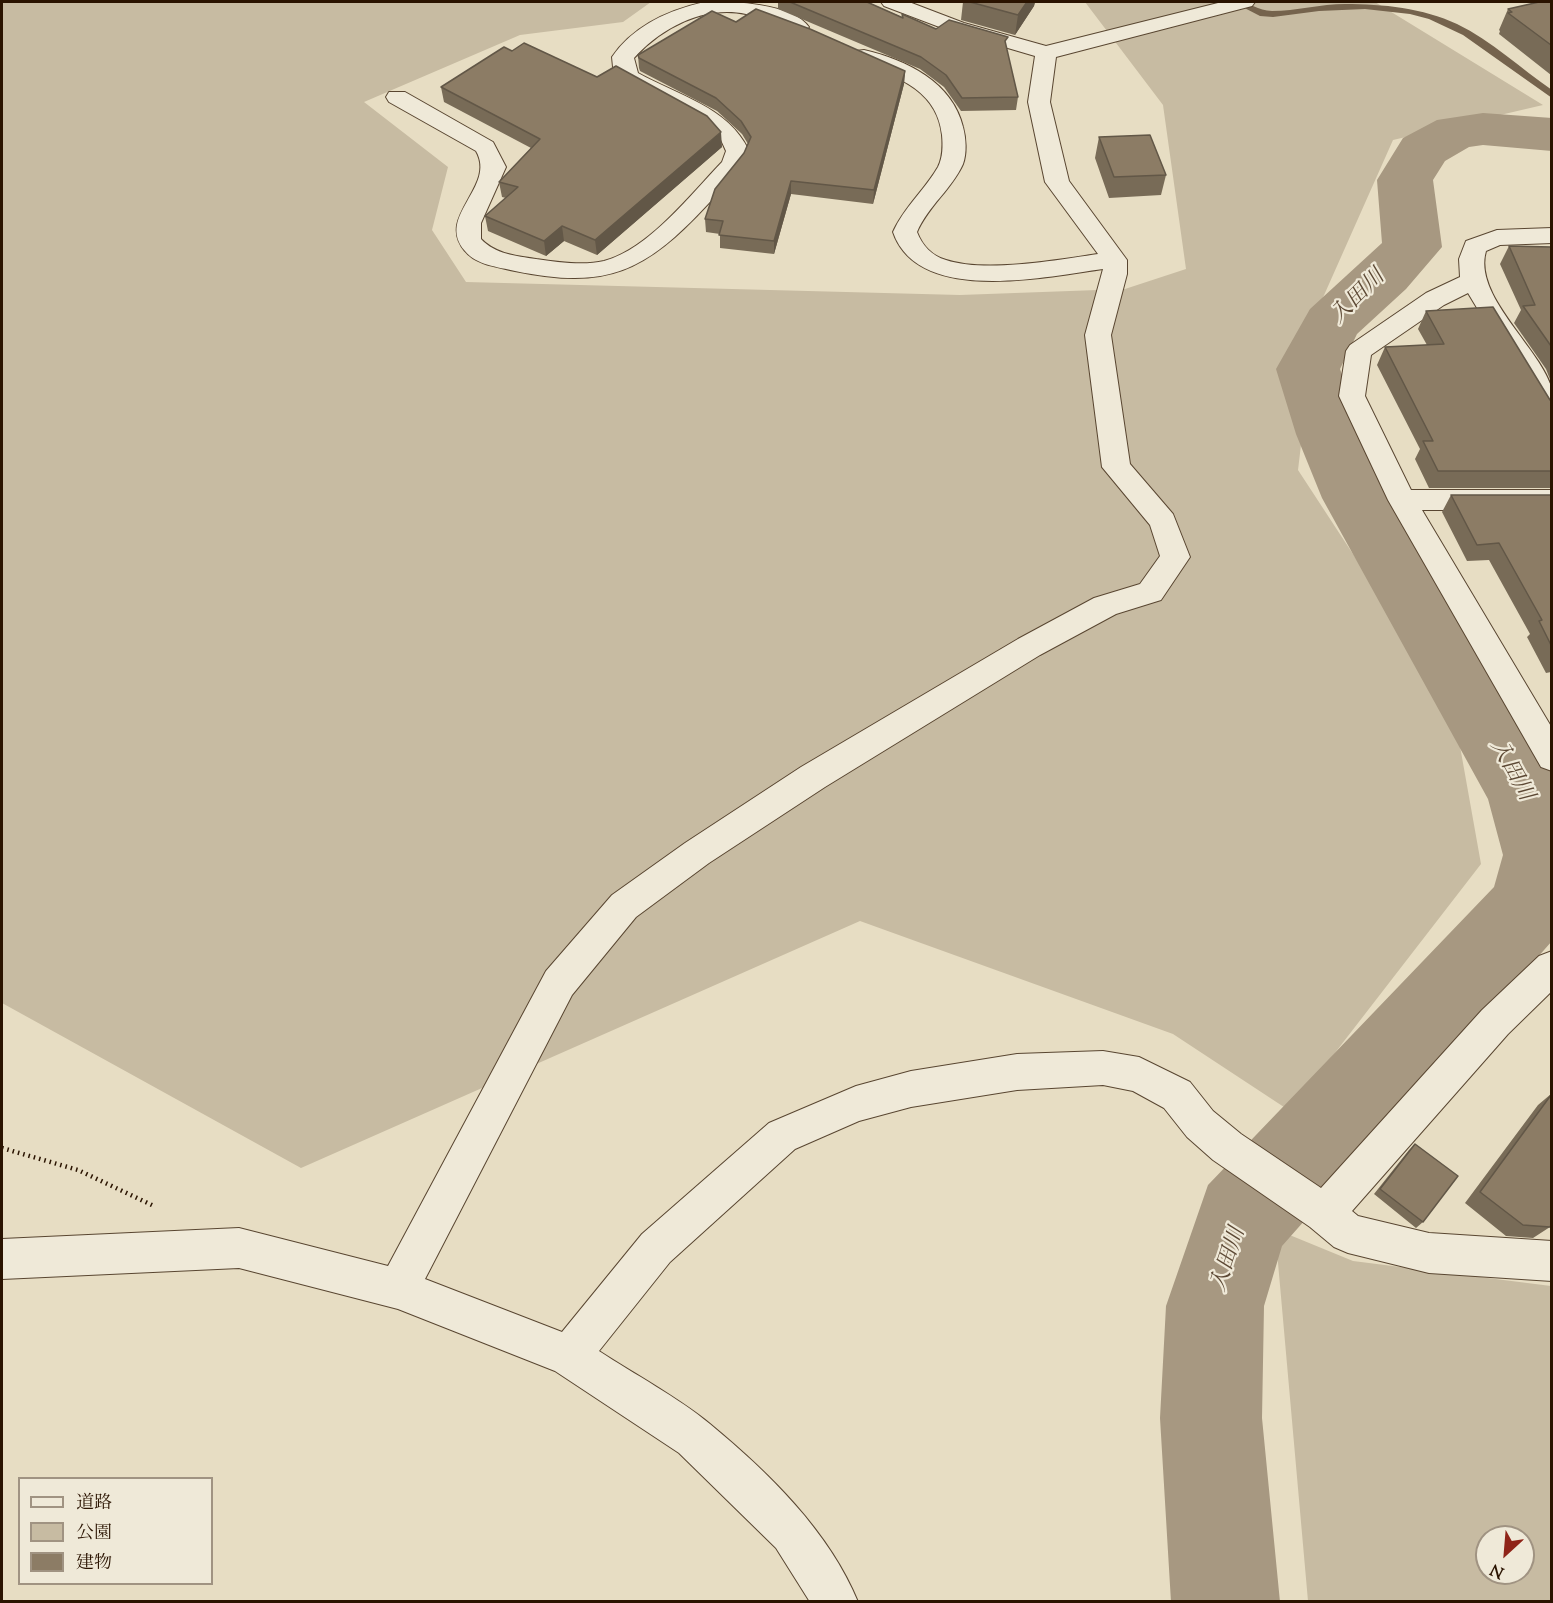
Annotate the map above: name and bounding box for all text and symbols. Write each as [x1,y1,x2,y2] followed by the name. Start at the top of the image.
[1326,265,1392,331] water label: 入田川
[1482,736,1538,806] water label: 入田川
[1207,1225,1253,1295] water label: 入田川
[18,1477,213,1585] legend
[76,1491,112,1517] text: 道路
[76,1521,112,1547] text: 公園
[1475,1525,1535,1585] north arrow
[76,1551,112,1577] text: 建物
[1487,1557,1509,1583] text: N

